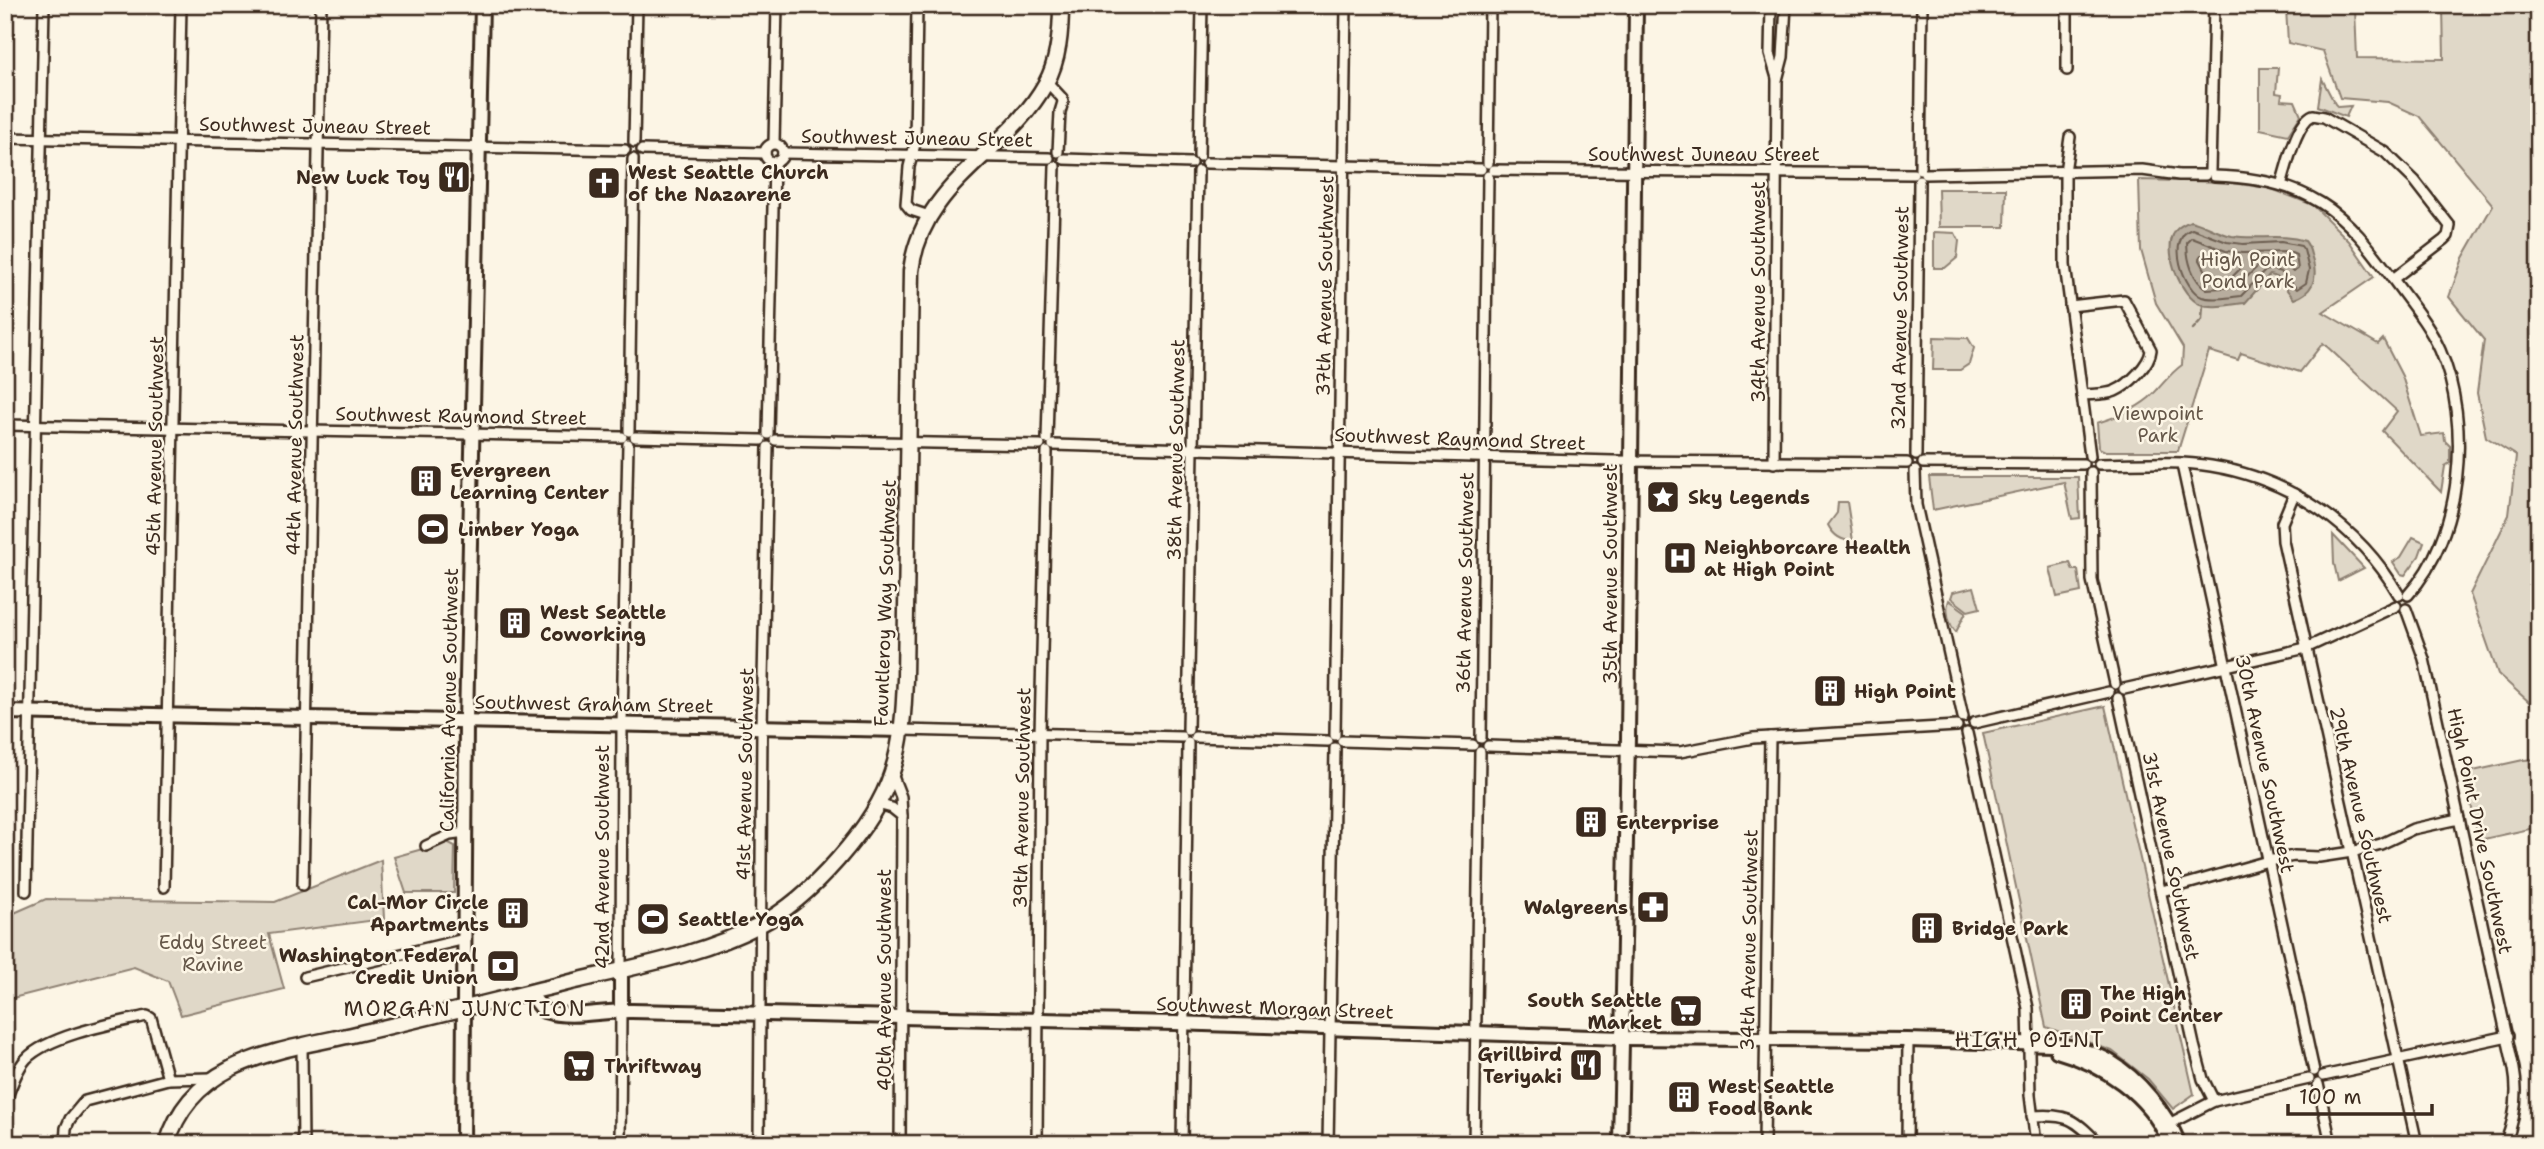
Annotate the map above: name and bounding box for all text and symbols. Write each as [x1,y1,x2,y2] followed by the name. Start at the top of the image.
[199,111,431,141] street label: Southwest Juneau Street
[801,123,1033,153] street label: Southwest Juneau Street
[1588,142,1820,167] street label: Southwest Juneau Street
[435,158,473,196] restaurant icon: New Luck Toy
[628,160,829,207] place label: West Seattle Church of the Nazarene
[585,164,623,202] church icon: West Seattle Church of the Nazarene
[296,165,430,190] place label: New Luck Toy
[1311,175,1339,397] street label: 37th Avenue Southwest
[1746,181,1771,403] street label: 34th Avenue Southwest
[1886,206,1914,430] street label: 32nd Avenue Southwest
[2200,247,2296,294] park label: High Point Pond Park
[281,334,309,556] street label: 44th Avenue Southwest
[141,336,169,556] street label: 45th Avenue Southwest
[1162,339,1190,561] street label: 38th Avenue Southwest
[335,401,587,431] street label: Southwest Raymond Street
[2112,401,2204,448] park label: Viewpoint Park
[1334,422,1586,456] street label: Southwest Raymond Street
[450,458,609,505] place label: Evergreen Learning Center
[407,462,445,500] building icon: Evergreen Learning Center
[1598,464,1623,684] street label: 35th Avenue Southwest
[1451,472,1479,694] street label: 36th Avenue Southwest
[1644,478,1682,516] place icon: Sky Legends
[868,479,902,727] street label: Fauntleroy Way Southwest
[1688,485,1810,510] place label: Sky Legends
[414,510,452,548] sports icon: Limber Yoga
[458,517,579,542] place label: Limber Yoga
[1704,535,1911,582] place label: Neighborcare Health at High Point
[1661,539,1699,577] hospital icon: Neighborcare Health at High Point
[434,568,464,832] street label: California Avenue Southwest
[540,600,666,647] place label: West Seattle Coworking
[496,604,534,642] building icon: West Seattle Coworking
[2230,653,2300,875] street label: 30th Avenue Southwest
[731,667,759,881] street label: 41st Avenue Southwest
[1811,672,1849,710] building icon: High Point
[1854,679,1956,704] place label: High Point
[1008,687,1036,909] street label: 39th Avenue Southwest
[474,689,714,719] street label: Southwest Graham Street
[2324,704,2398,926] street label: 29th Avenue Southwest
[2442,706,2518,956] street label: High Point Drive Southwest
[590,745,615,969] street label: 42nd Avenue Southwest
[2137,749,2205,963] street label: 31st Avenue Southwest
[1572,803,1610,841] building icon: Enterprise
[1616,810,1719,835] place label: Enterprise
[1735,829,1763,1051] street label: 34th Avenue Southwest
[872,869,897,1091] street label: 40th Avenue Southwest
[1634,888,1672,926] pharmacy icon: Walgreens
[347,890,489,937] place label: Cal-Mor Circle Apartments
[494,894,532,932] building icon: Cal-Mor Circle Apartments
[1524,895,1628,920] place label: Walgreens
[634,900,672,938] sports icon: Seattle Yoga
[678,907,804,932] place label: Seattle Yoga
[1908,909,1946,947] building icon: Bridge Park
[1952,916,2069,941] place label: Bridge Park
[159,930,267,977] park label: Eddy Street Ravine
[279,943,478,990] place label: Washington Federal Credit Union
[484,947,522,985] bank icon: Washington Federal Credit Union
[2100,981,2223,1028] place label: The High Point Center
[2057,985,2095,1023] building icon: The High Point Center
[1527,988,1662,1035] place label: South Seattle Market
[1156,991,1394,1025] street label: Southwest Morgan Street
[1667,992,1705,1030] supermarket icon: South Seattle Market
[343,995,587,1023] district label: MORGAN JUNCTION
[1954,1026,2106,1054] district label: HIGH POINT
[1478,1042,1562,1089] place label: Grillbird Teriyaki
[1567,1046,1605,1084] restaurant icon: Grillbird Teriyaki
[560,1047,598,1085] supermarket icon: Thriftway
[604,1054,702,1079] place label: Thriftway
[2288,1072,2432,1116] scale bar
[1708,1074,1834,1121] place label: West Seattle Food Bank
[1665,1078,1703,1116] building icon: West Seattle Food Bank
[2299,1083,2362,1111] text: 100 m

